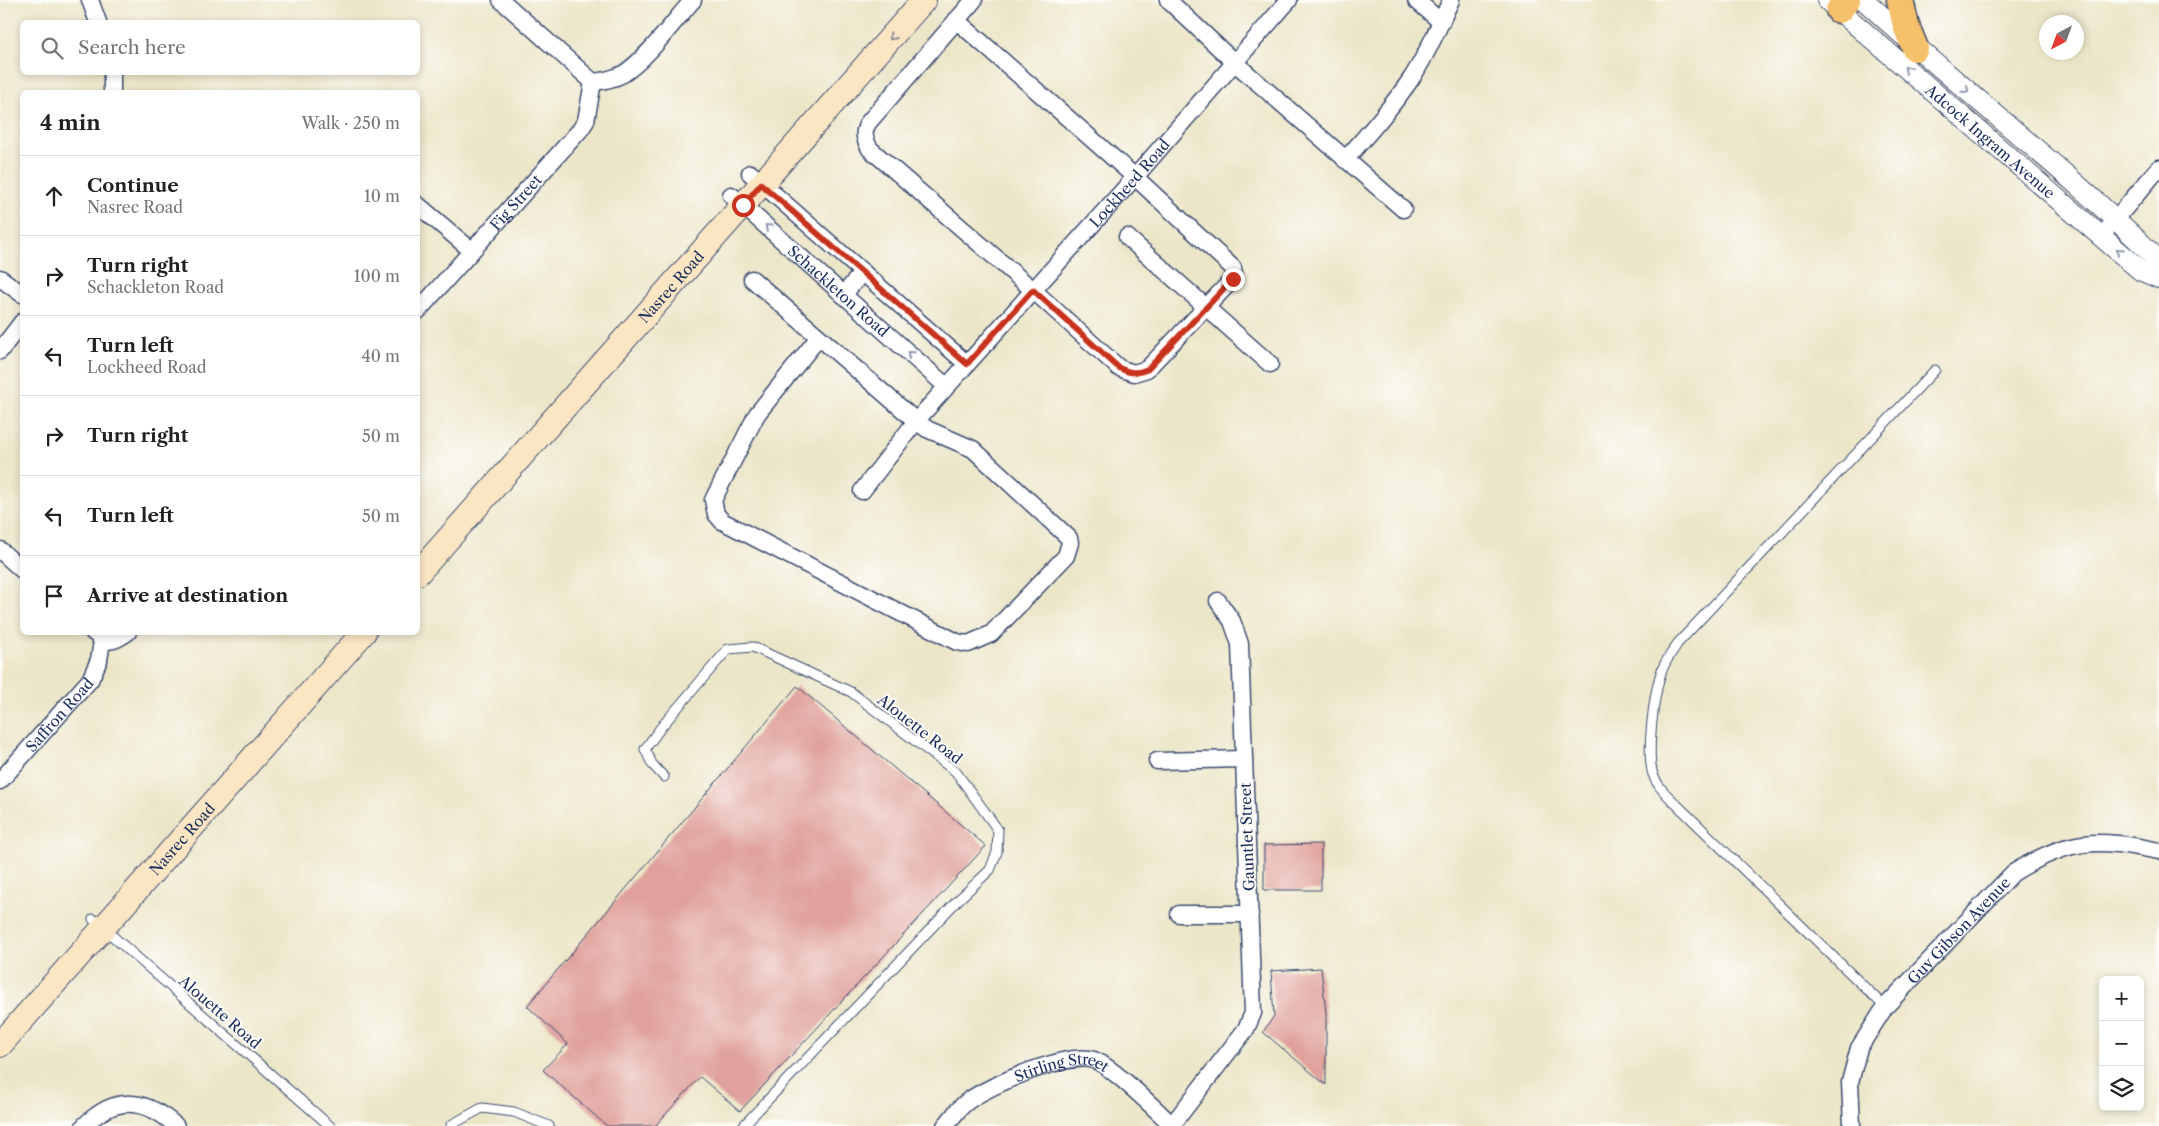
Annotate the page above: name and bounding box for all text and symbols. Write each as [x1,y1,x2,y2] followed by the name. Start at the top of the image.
[2039,15,2084,60] north arrow
[20,20,420,75] search box
[888,31,897,40] one-way arrow
[38,34,66,62] icon: search
[78,36,186,59] text: Search here
[1904,66,1913,75] one-way arrow
[1921,79,2059,202] street label: Adcock Ingram Avenue
[1960,85,1969,94] one-way arrow
[40,110,101,135] text: 4 min
[302,113,400,133] text: Walk · 250 m
[1085,135,1174,231] street label: Lockheed Road
[485,170,546,234] street label: Fig Street
[87,174,179,197] text: Continue
[40,182,68,210] icon: ahead
[364,186,400,206] text: 10 m
[732,194,755,217] route start
[87,197,183,217] text: Nasrec Road
[764,224,773,233] one-way arrow
[784,241,893,340] street label: Schackleton Road
[634,247,708,327] street label: Nasrec Road
[2116,248,2125,257] one-way arrow
[87,254,188,277] text: Turn right
[40,262,68,290] icon: right
[354,266,400,286] text: 100 m
[1222,268,1245,291] route end
[87,277,224,297] text: Schackleton Road
[87,334,174,357] text: Turn left
[40,342,68,370] icon: left
[361,346,400,366] text: 40 m
[906,351,915,360] one-way arrow
[87,357,206,377] text: Lockheed Road
[40,422,68,450] icon: right
[87,424,188,447] text: Turn right
[362,426,400,446] text: 50 m
[40,502,68,530] icon: left
[87,504,174,527] text: Turn left
[362,506,400,526] text: 50 m
[40,582,68,610] icon: arrive
[87,584,288,607] text: Arrive at destination
[21,674,97,756] street label: Saffron Road
[873,689,966,768] street label: Alouette Road
[1236,782,1258,892] street label: Gauntlet Street
[145,799,219,879] street label: Nasrec Road
[1903,873,2014,988] street label: Guy Gibson Avenue
[174,971,265,1053] street label: Alouette Road
[2099,976,2144,1111] map controls
[2099,976,2144,1021] button: +
[2099,1021,2144,1066] button: −
[1011,1049,1114,1086] street label: Stirling Street
[2099,1066,2144,1111] button: layers

